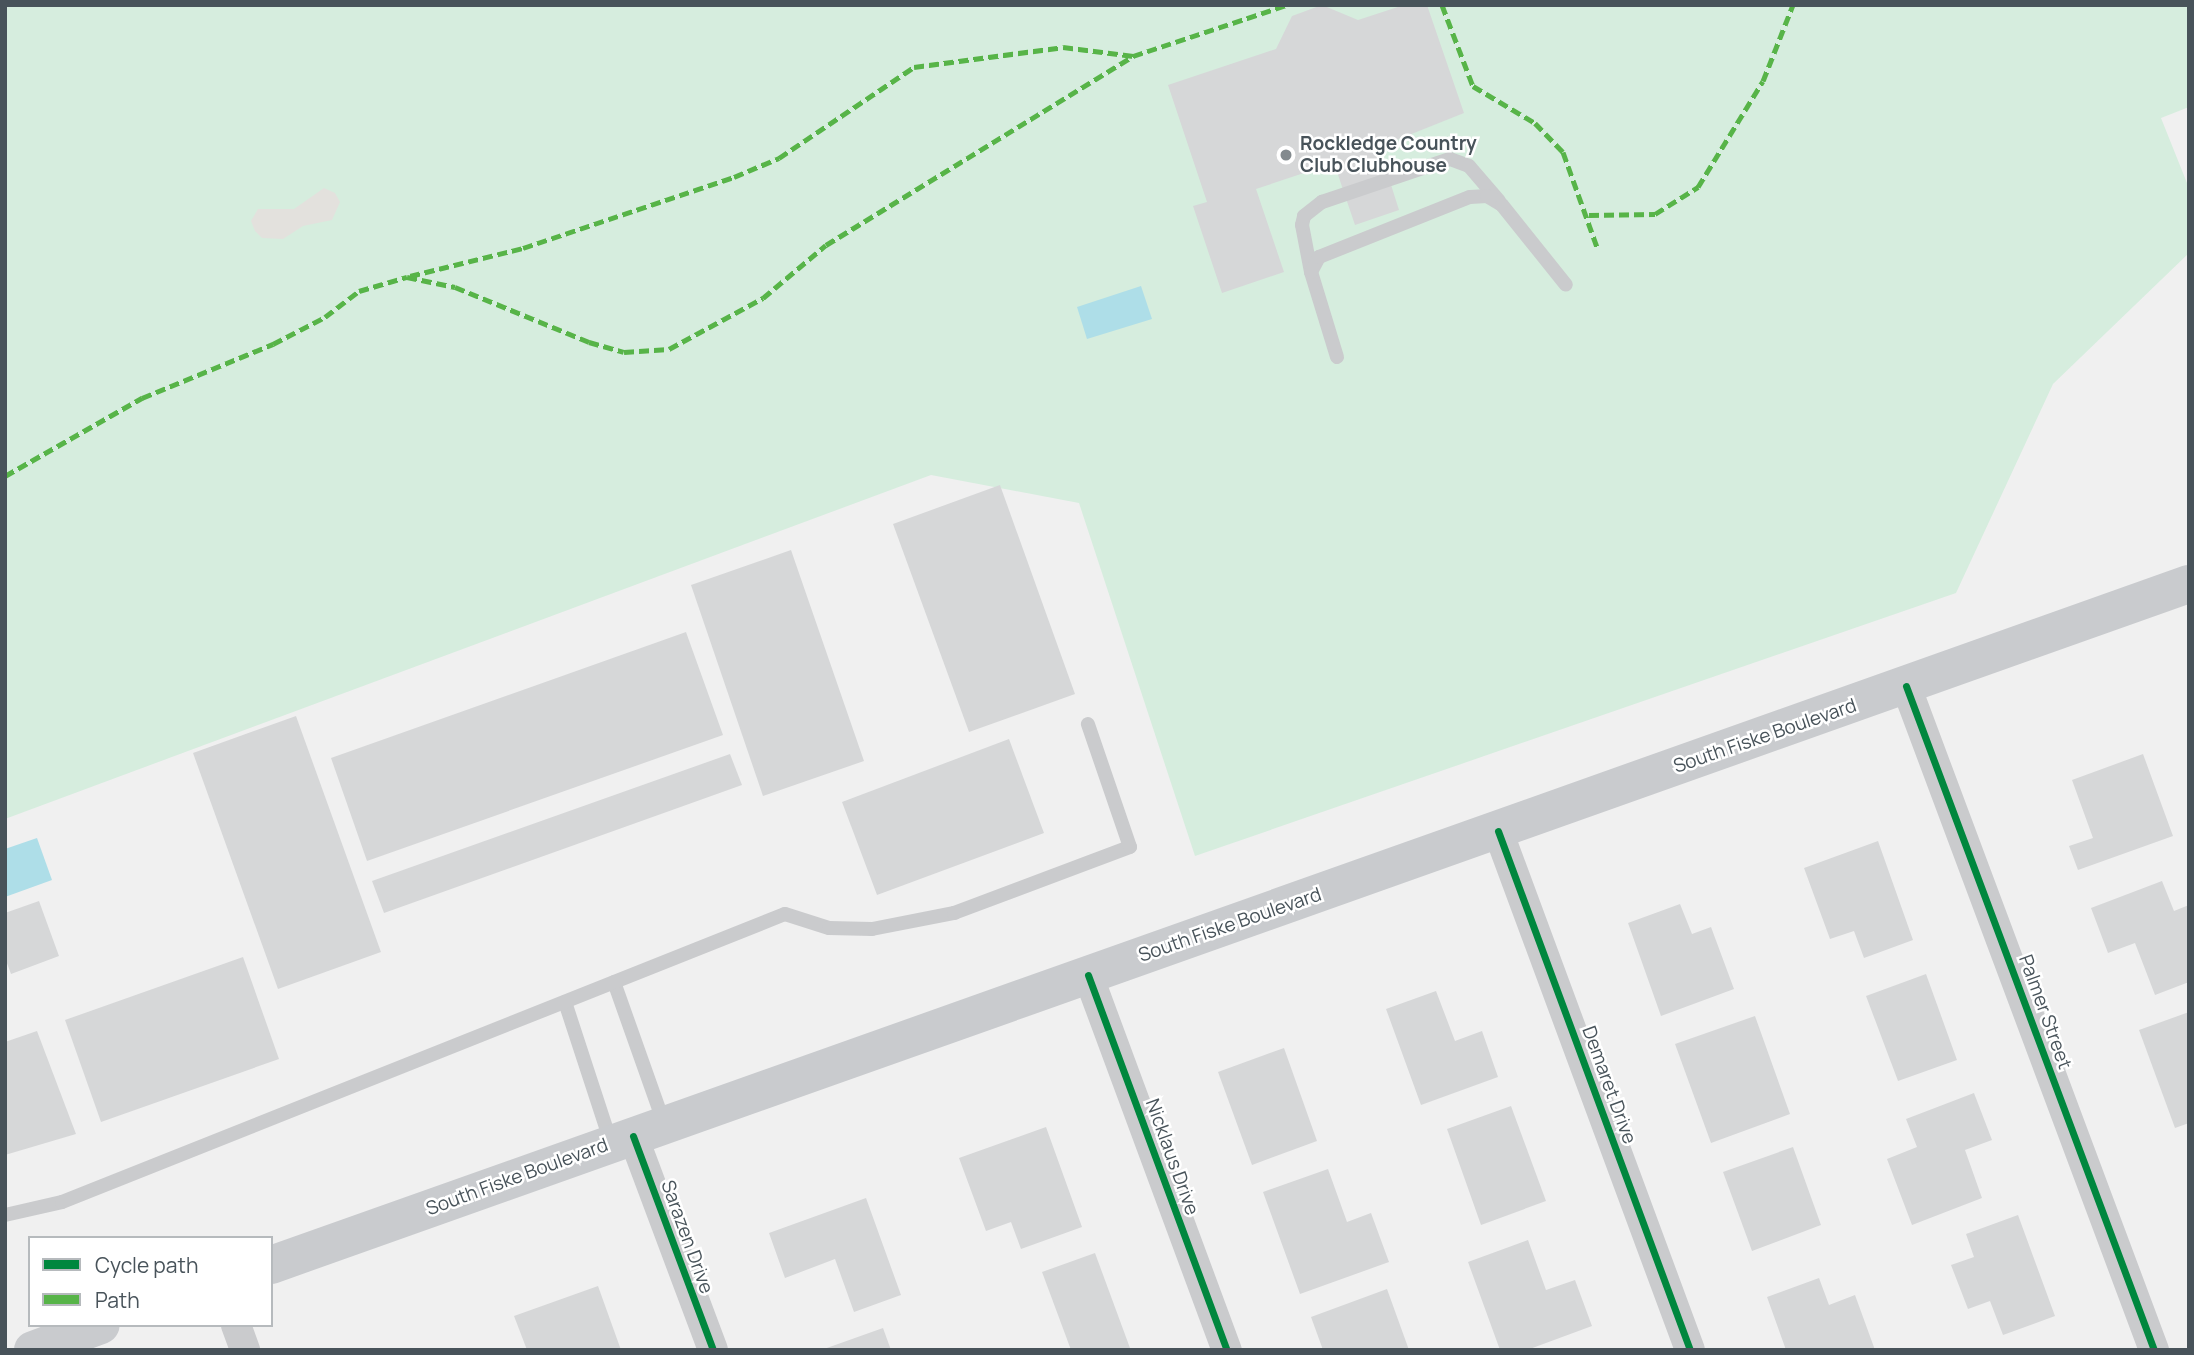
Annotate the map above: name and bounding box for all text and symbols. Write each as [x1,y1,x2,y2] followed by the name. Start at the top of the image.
[1300,133,1477,177] place label: Rockledge Country Club Clubhouse
[1278,147,1294,163] marker: Rockledge Country Club Clubhouse
[1671,694,1859,778] street label: South Fiske Boulevard
[1136,883,1324,967] street label: South Fiske Boulevard
[2014,952,2076,1072] street label: Palmer Street
[1577,1023,1641,1147] street label: Demaret Drive
[1140,1096,1204,1218] street label: Nicklaus Drive
[423,1133,611,1221] street label: South Fiske Boulevard
[656,1177,718,1297] street label: Sarazen Drive
[28,1236,273,1327] legend
[95,1251,198,1279] text: Cycle path
[95,1286,140,1314] text: Path

